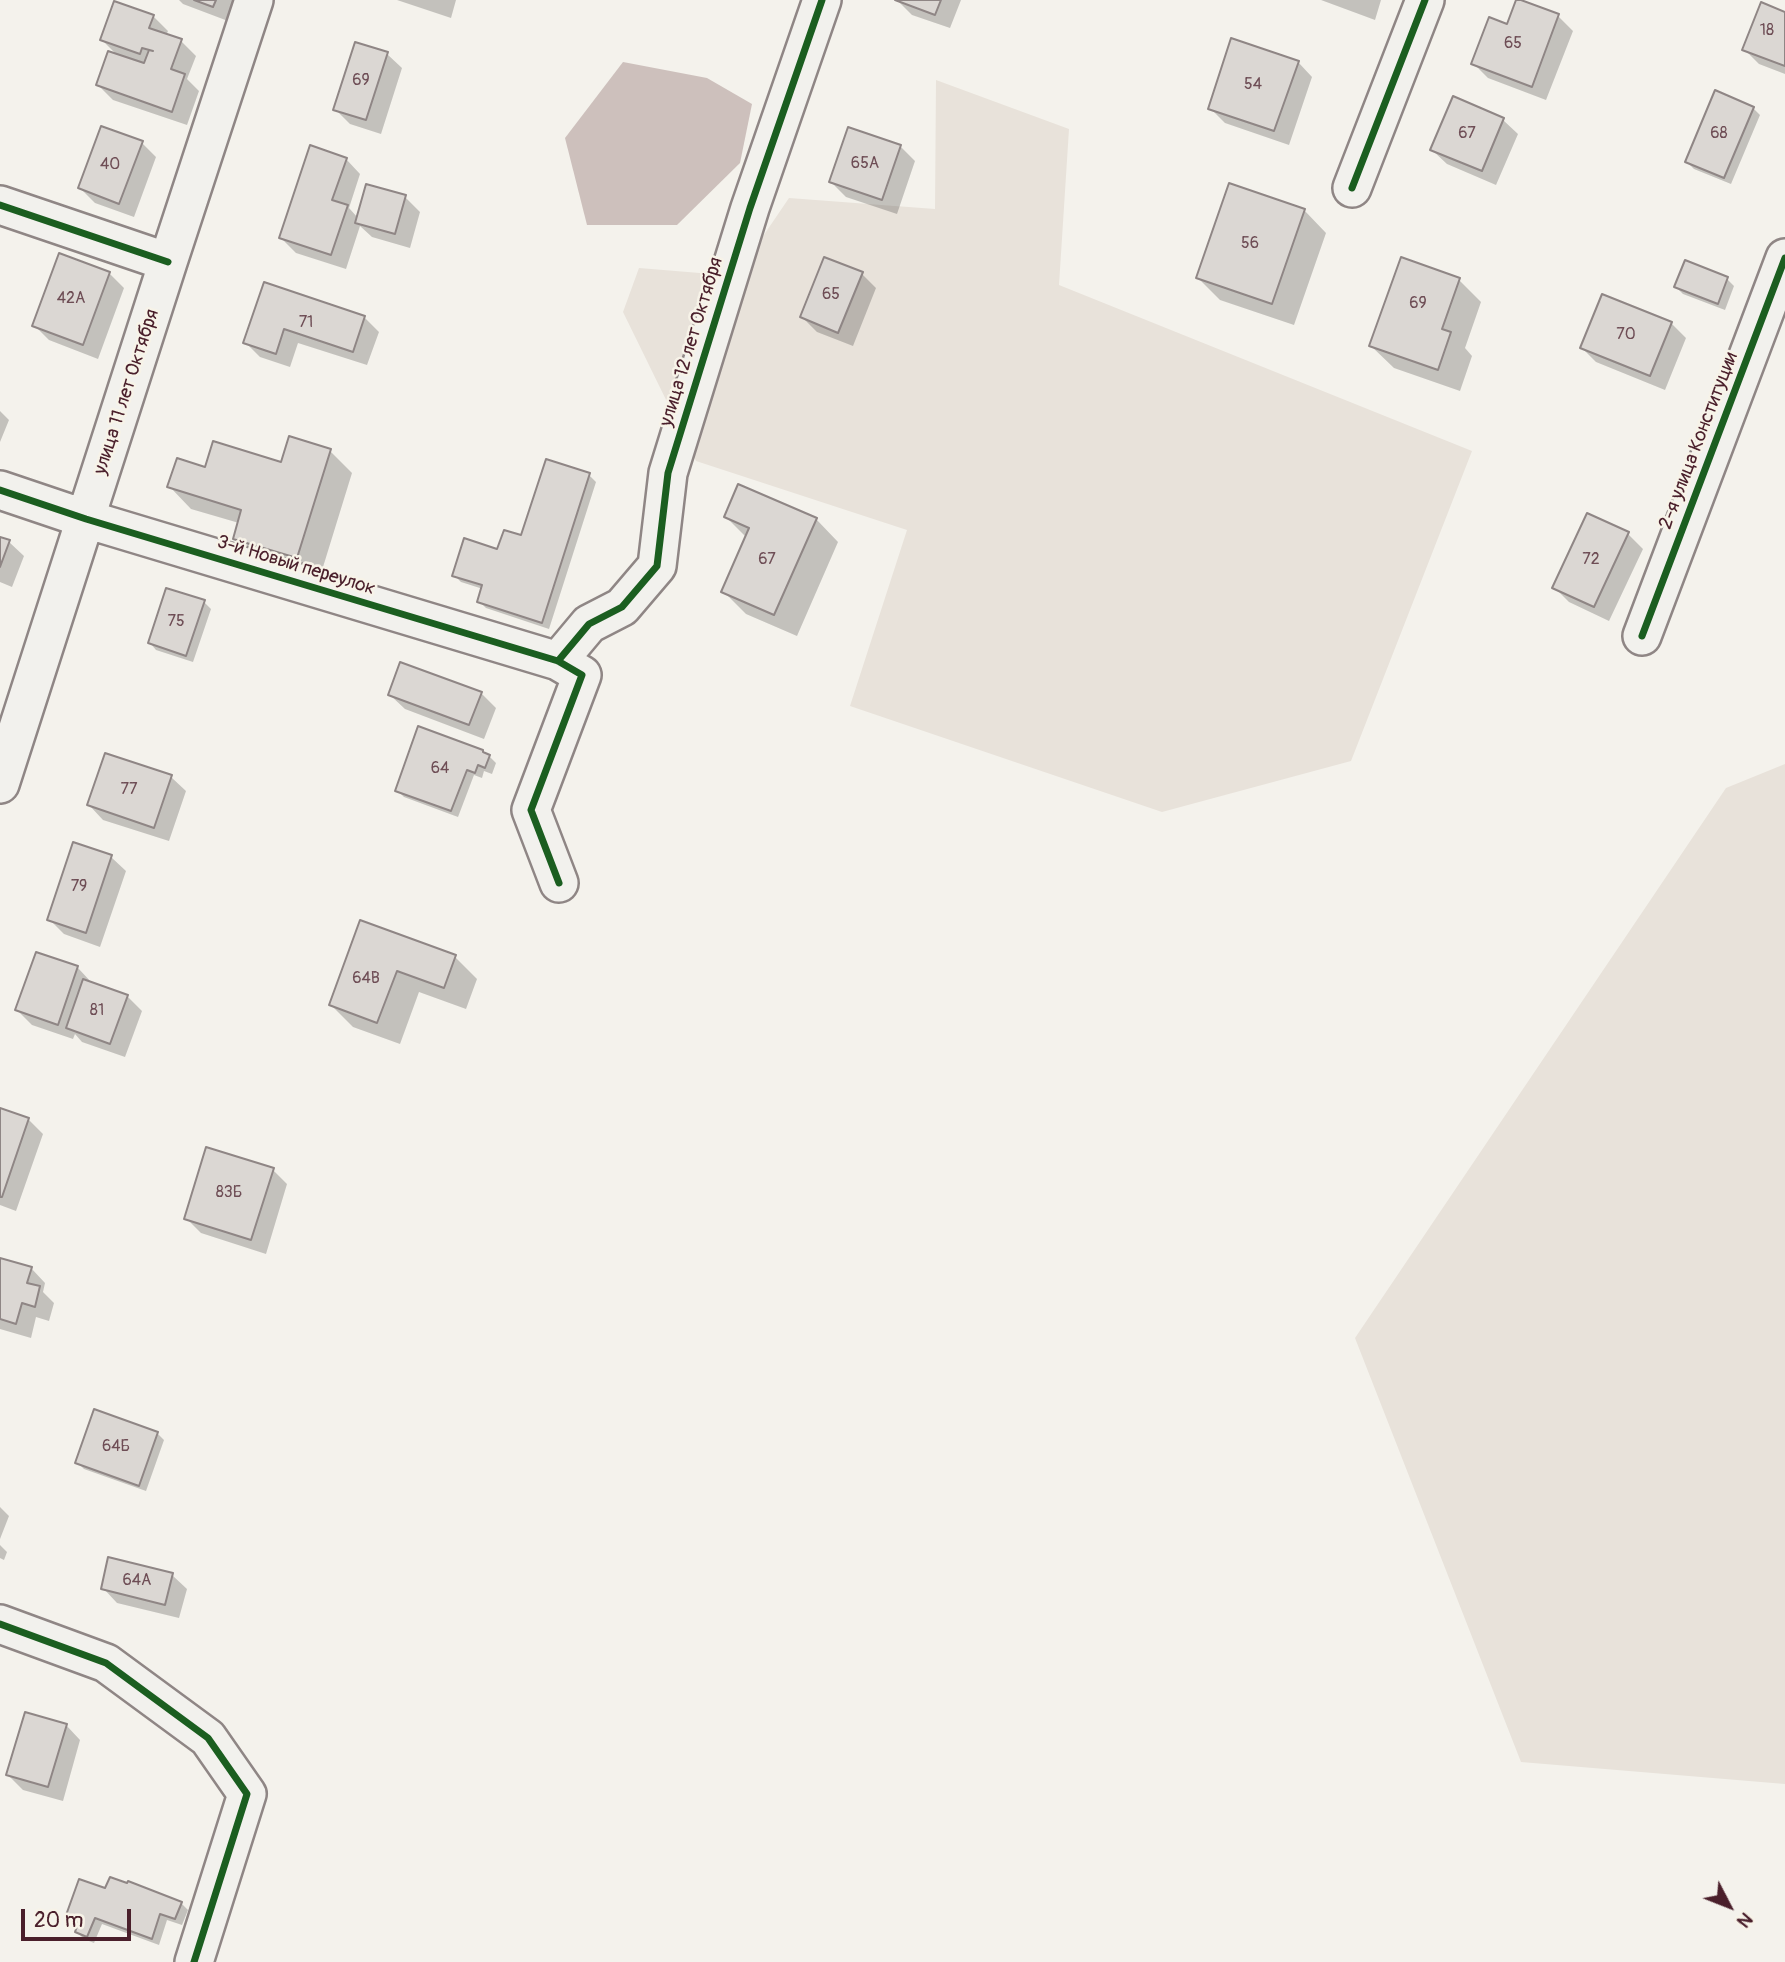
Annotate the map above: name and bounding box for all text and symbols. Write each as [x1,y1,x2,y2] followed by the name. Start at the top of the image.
[1760,21,1774,41] house number: 18
[1504,34,1522,54] house number: 65
[352,71,370,91] house number: 69
[1244,75,1262,95] house number: 54
[1458,124,1476,144] house number: 67
[1710,124,1728,144] house number: 68
[851,154,879,174] house number: 65А
[100,155,120,175] house number: 40
[1241,234,1259,254] house number: 56
[655,255,729,429] street label: улица 12 лет Октября
[822,285,840,305] house number: 65
[57,289,85,309] house number: 42А
[1409,294,1427,314] house number: 69
[89,306,165,478] street label: улица 11 лет Октября
[299,313,313,333] house number: 71
[1616,325,1636,345] house number: 70
[1655,349,1743,533] street label: 2-я улица Конституции
[214,531,378,601] street label: 3-й Новый переулок
[758,550,776,570] house number: 67
[1582,550,1600,570] house number: 72
[167,612,185,632] house number: 75
[431,759,449,779] house number: 64
[121,780,137,800] house number: 77
[71,877,87,897] house number: 79
[352,969,380,989] house number: 64В
[90,1001,104,1021] house number: 81
[216,1183,242,1203] house number: 83Б
[102,1437,130,1457] house number: 64Б
[123,1571,151,1591] house number: 64А
[1694,1871,1764,1941] north arrow
[24,1896,135,1940] scale bar
[34,1907,83,1934] text: 20 m
[1731,1907,1758,1933] text: N

